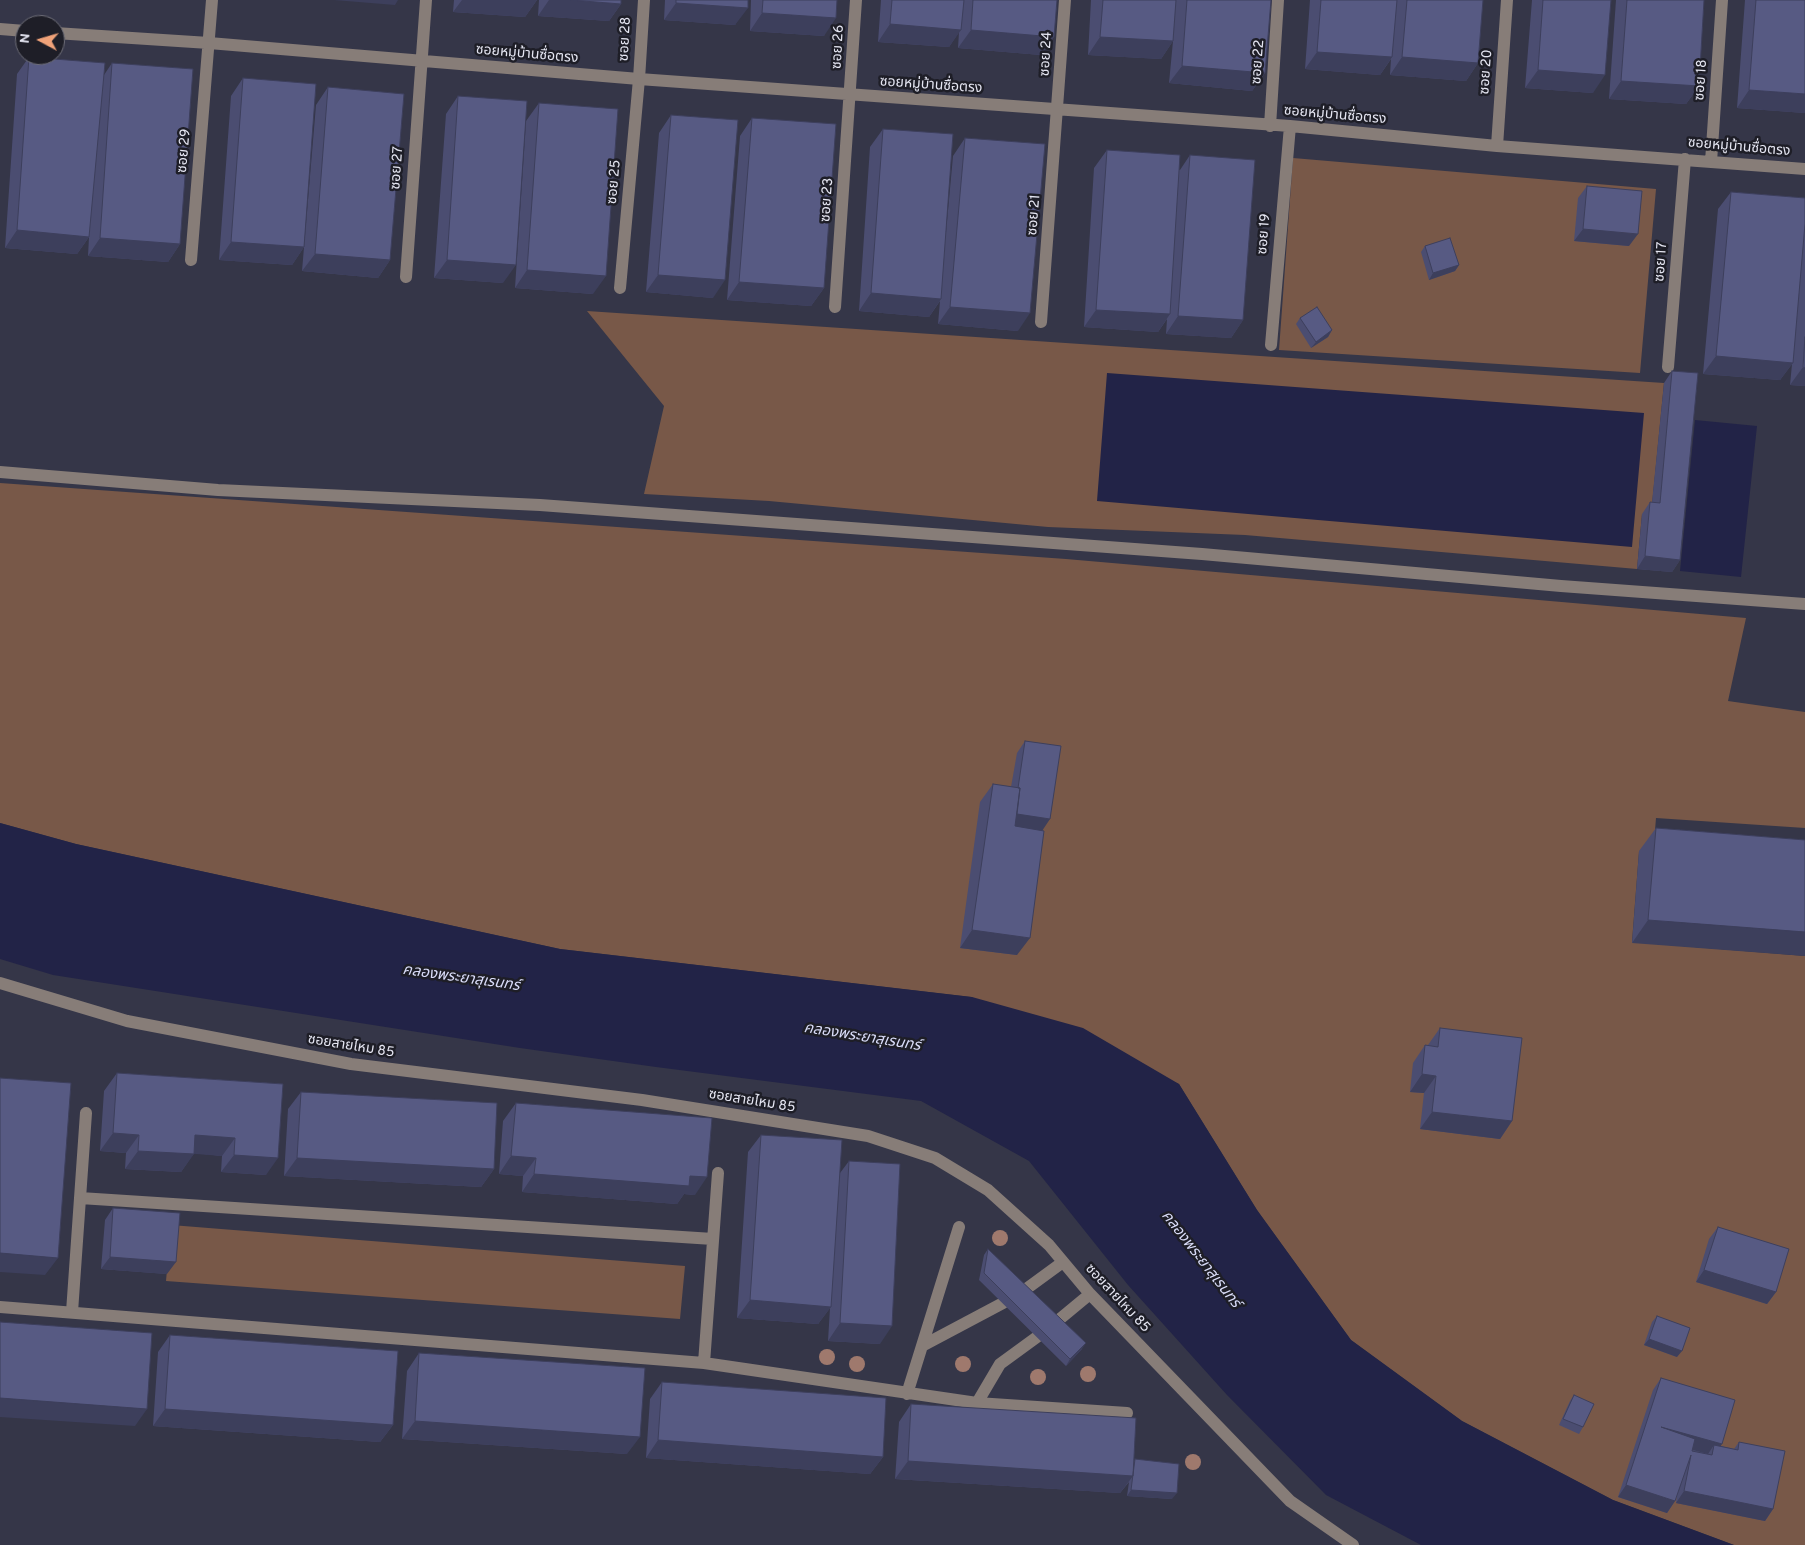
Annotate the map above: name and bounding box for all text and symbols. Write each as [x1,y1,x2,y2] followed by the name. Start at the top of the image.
[15,15,65,65] north arrow
[616,16,636,62] street label: ซอย 28
[829,24,849,70] street label: ซอย 26
[1037,31,1057,77] street label: ซอย 24
[17,33,35,44] text: N
[1249,39,1269,85] street label: ซอย 22
[475,42,579,68] street label: ซอยหมู่บ้านซื่อตรง
[1477,49,1497,95] street label: ซอย 20
[1692,59,1712,101] street label: ซอย 18
[879,74,983,98] street label: ซอยหมู่บ้านซื่อตรง
[1283,103,1387,129] street label: ซอยหมู่บ้านซื่อตรง
[175,128,195,174] street label: ซอย 29
[1687,135,1791,161] street label: ซอยหมู่บ้านซื่อตรง
[388,146,408,190] street label: ซอย 27
[605,159,625,205] street label: ซอย 25
[818,177,838,223] street label: ซอย 23
[1025,194,1045,236] street label: ซอย 21
[1255,213,1275,255] street label: ซอย 19
[1652,242,1672,282] street label: ซอย 17
[401,962,521,996] water label: คลองพระยาสุเรนทร์
[802,1020,922,1056] water label: คลองพระยาสุเรนทร์
[306,1032,396,1062] street label: ซอยสายไหม 85
[707,1087,797,1117] street label: ซอยสายไหม 85
[1157,1208,1243,1312] water label: คลองพระยาสุเรนทร์
[1081,1261,1153,1337] street label: ซอยสายไหม 85

